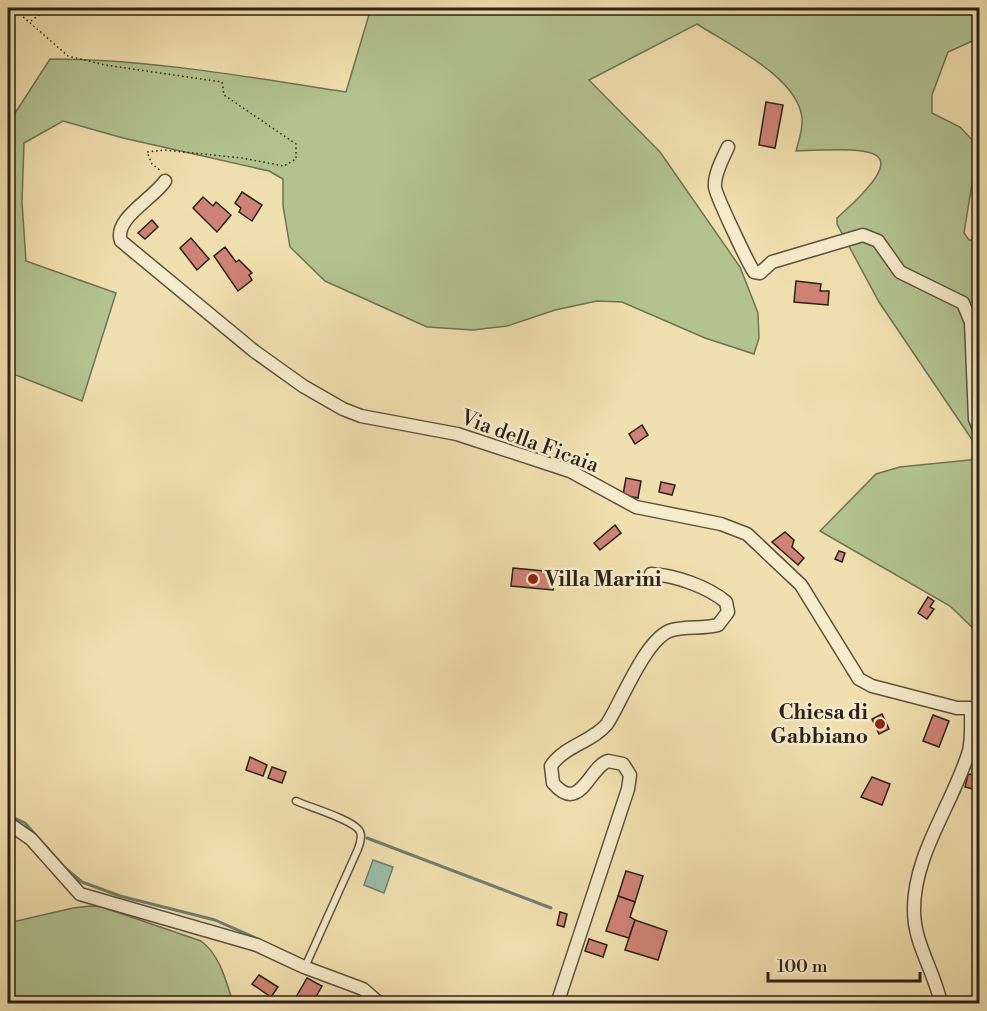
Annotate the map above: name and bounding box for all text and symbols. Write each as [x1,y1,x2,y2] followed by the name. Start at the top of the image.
[456,405,603,479] street label: Via della Ficaia
[544,567,662,593] place label: Villa Marini
[526,572,540,586] marker: Villa Marini
[770,700,868,750] place label: Chiesa di Gabbiano
[873,717,887,731] marker: Chiesa di Gabbiano
[768,945,920,983] scale bar
[777,955,828,978] text: 100 m

